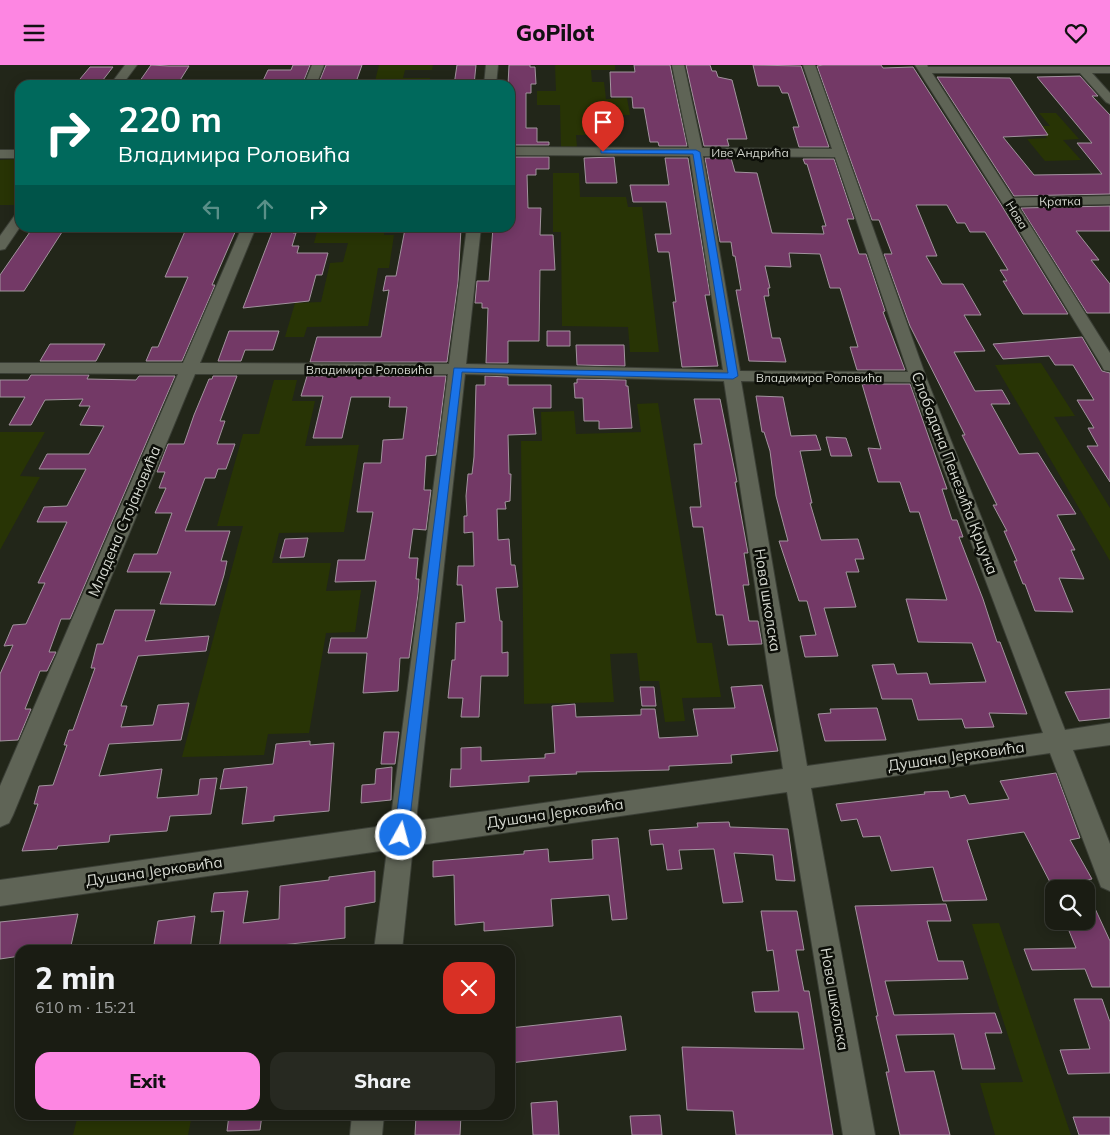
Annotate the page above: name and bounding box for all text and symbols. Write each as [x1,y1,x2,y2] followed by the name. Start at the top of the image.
[20,19,48,47] icon: menu
[516,19,594,47] text: GoPilot
[1062,19,1090,47] icon: heart
[118,97,222,141] text: 220 m
[35,100,100,165] icon: right
[582,101,624,152] pin
[589,108,617,136] icon: arrive
[118,140,350,168] text: Владимира Роловића
[711,145,789,160] street label: Иве Андрића
[1039,193,1081,209] street label: Кратка
[198,195,226,223] icon: left
[251,195,279,223] icon: ahead
[304,195,332,223] icon: right
[1003,198,1031,232] street label: Нова
[306,362,432,377] street label: Владимира Роловића
[908,369,1002,577] street label: Слободана Пенезића Крцуна
[756,370,882,385] street label: Владимира Роловића
[84,443,164,599] street label: Младена Стојановића
[750,547,786,653] street label: Нова школска
[886,737,1026,775] street label: Душана Јерковића
[485,794,625,832] street label: Душана Јерковића
[374,808,426,860] position arrow
[84,852,224,890] street label: Душана Јерковића
[1045,880,1095,930] map controls
[1045,880,1095,930] button: search
[817,946,853,1052] street label: Нова школска
[35,959,115,997] text: 2 min
[443,962,495,1014] button: close
[35,997,136,1017] text: 610 m · 15:21
[35,1052,260,1110] button: Exit
[270,1052,495,1110] button: Share

